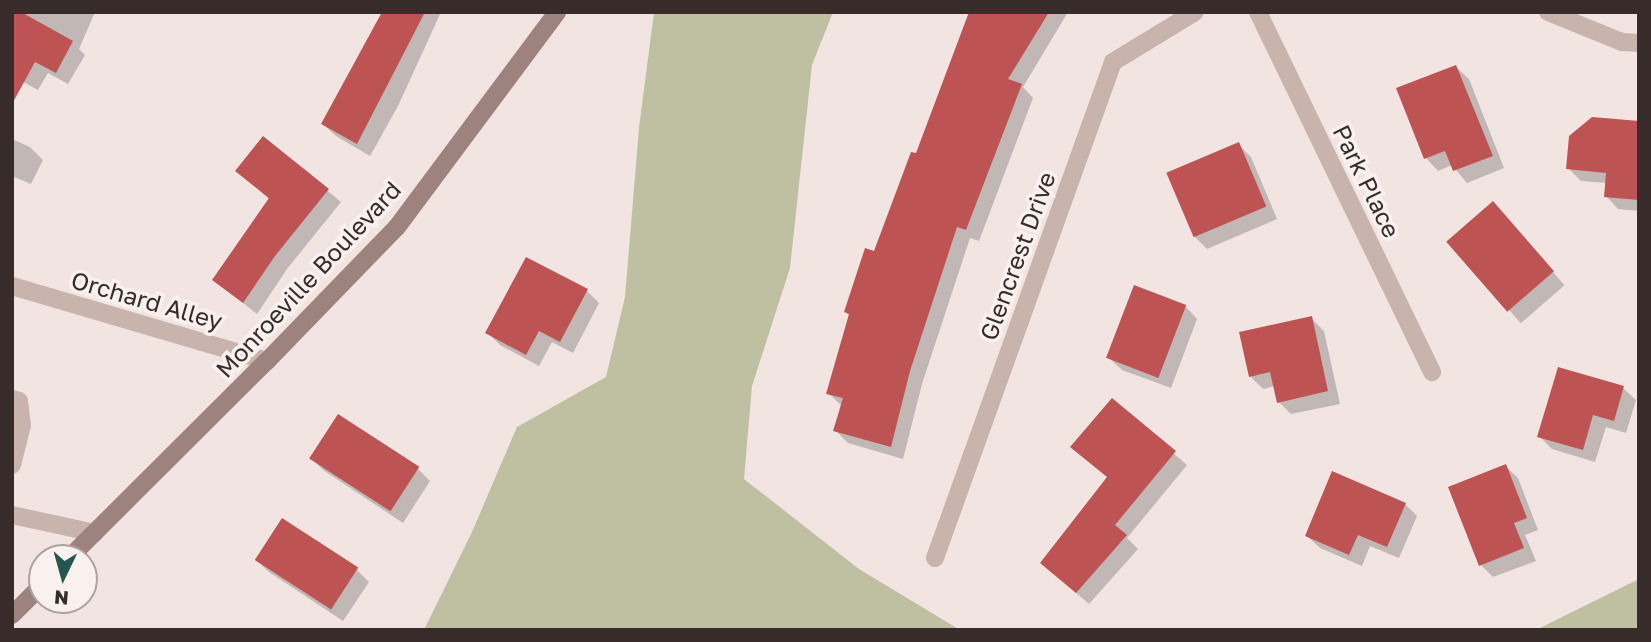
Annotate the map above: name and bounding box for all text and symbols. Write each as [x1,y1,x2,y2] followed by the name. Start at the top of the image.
[1327,120,1407,242] street label: Park Place
[973,168,1061,344] street label: Glencrest Drive
[210,175,406,383] street label: Monroeville Boulevard
[68,265,226,335] street label: Orchard Alley
[28,544,98,614] north arrow
[53,586,70,611] text: N

